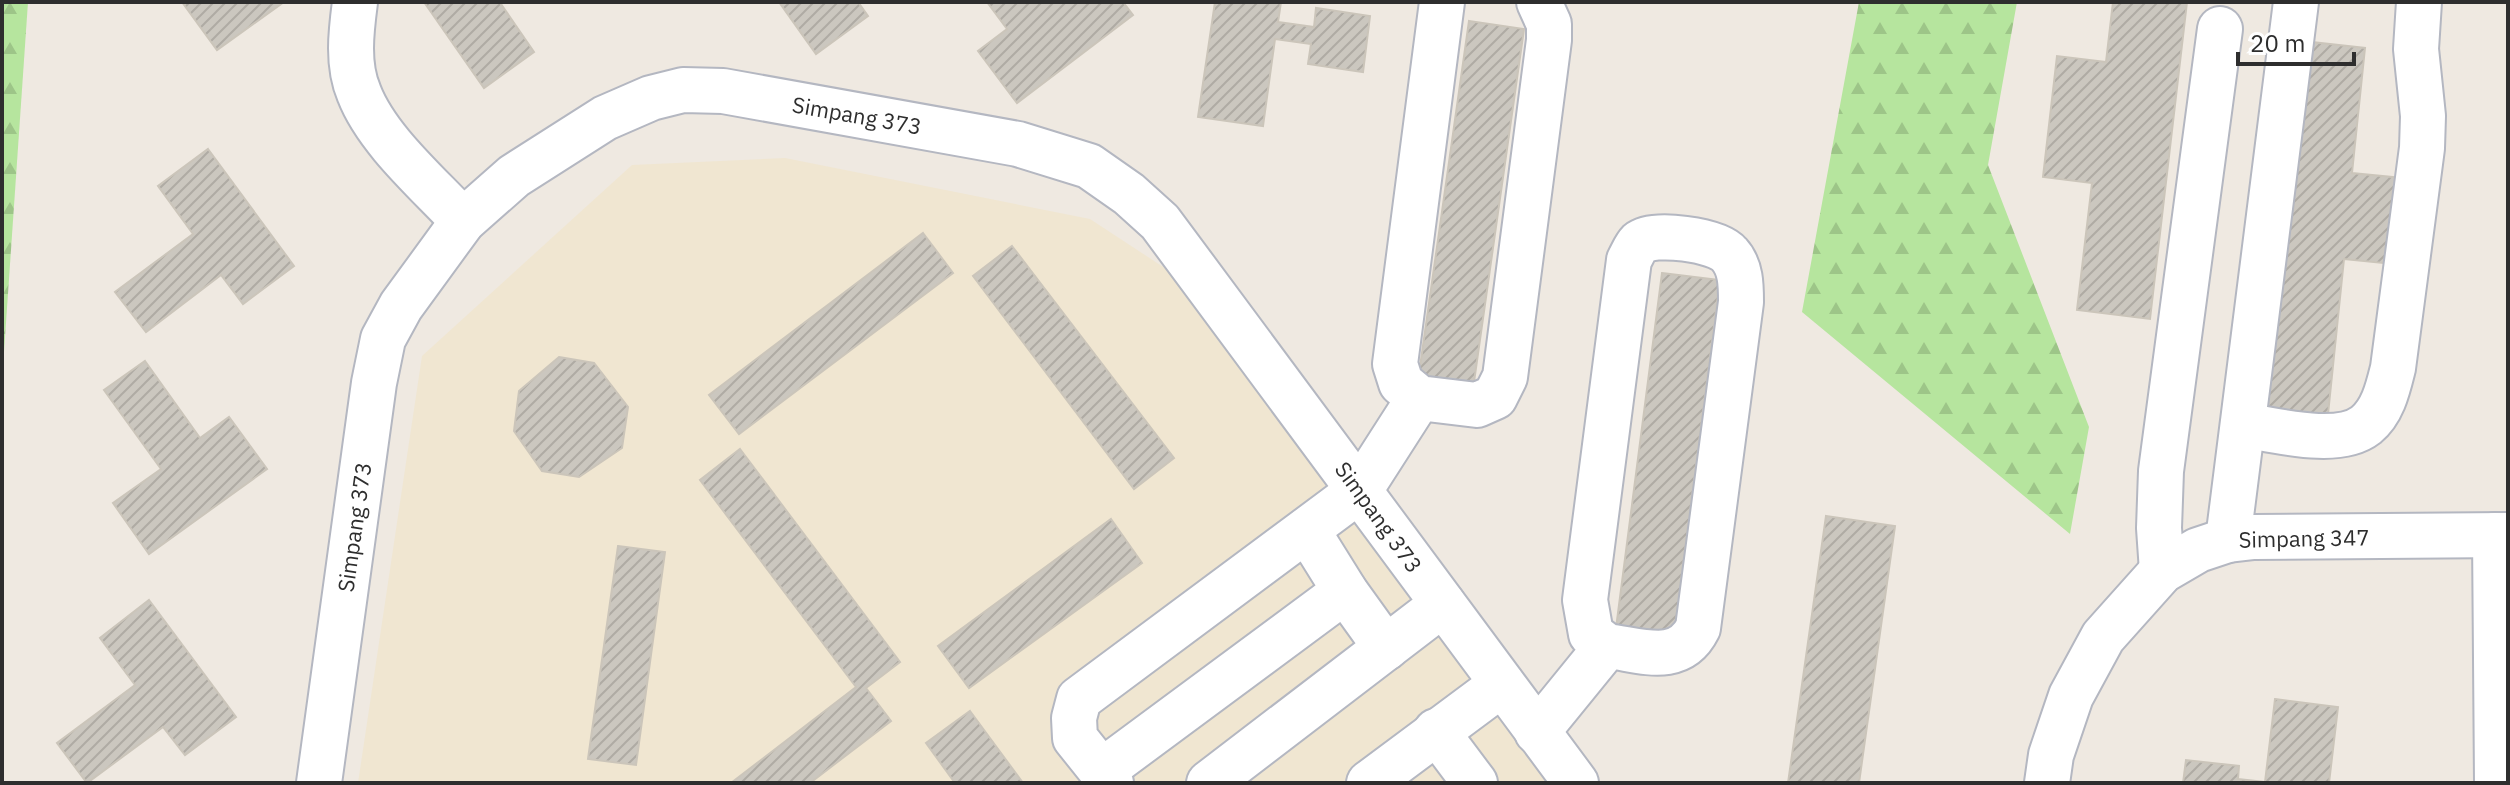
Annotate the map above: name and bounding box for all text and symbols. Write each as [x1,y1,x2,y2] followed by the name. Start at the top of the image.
[2238,16,2354,66] scale bar
[2250,27,2305,59] text: 20 m
[790,89,924,141] street label: Simpang 373
[1329,456,1429,578] street label: Simpang 373
[331,460,377,594] street label: Simpang 373
[2238,522,2370,554] street label: Simpang 347

